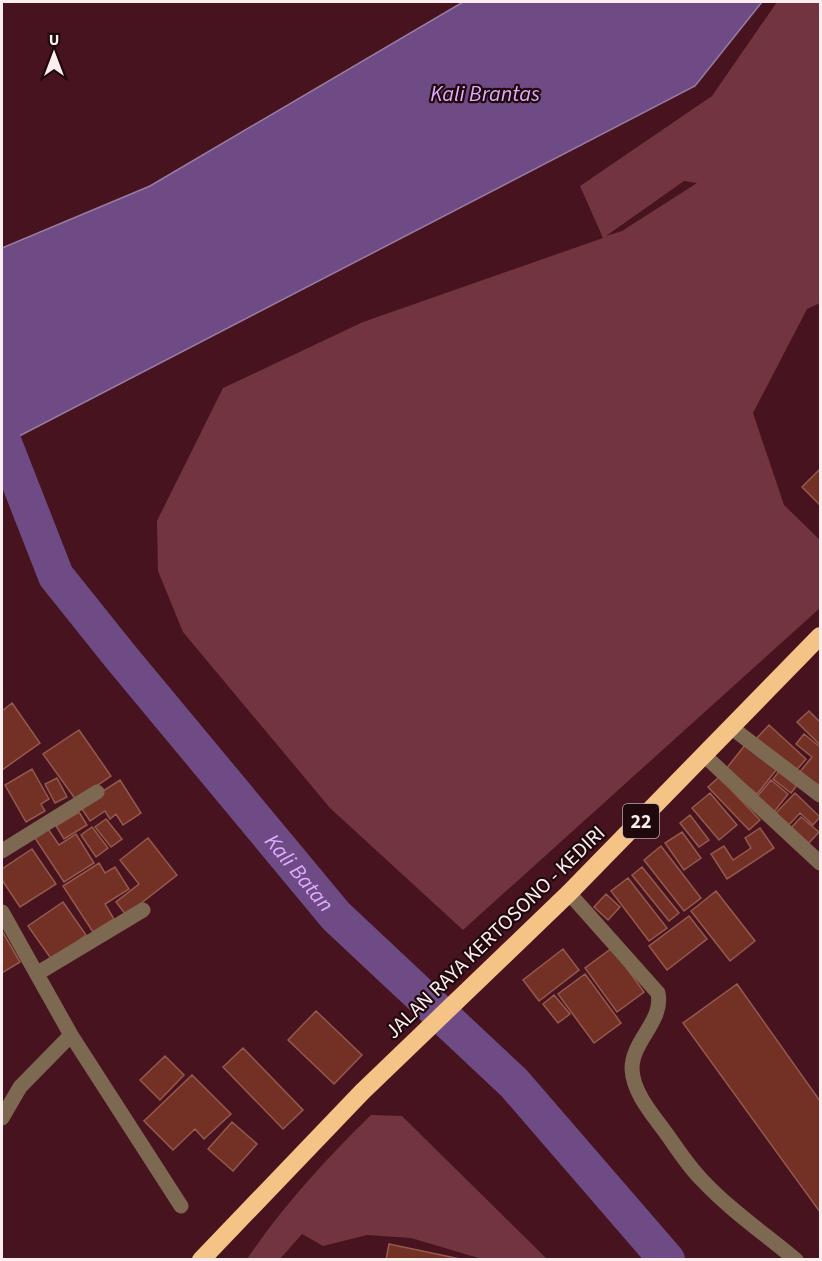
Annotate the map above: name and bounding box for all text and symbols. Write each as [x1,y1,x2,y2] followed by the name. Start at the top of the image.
[24,24,84,84] north arrow
[49,29,59,51] text: U
[430,78,540,110] water label: Kali Brantas
[623,804,659,838] road number: 22
[378,819,612,1045] street label: JALAN RAYA KERTOSONO - KEDIRI
[257,827,341,919] water label: Kali Batan

